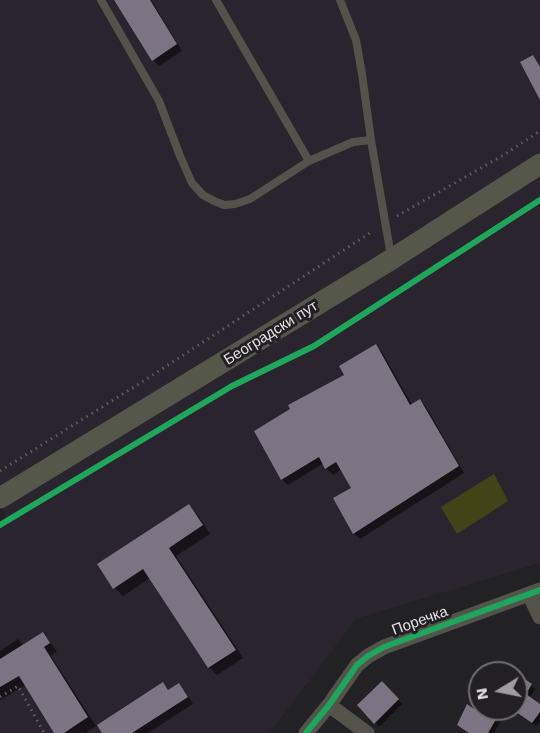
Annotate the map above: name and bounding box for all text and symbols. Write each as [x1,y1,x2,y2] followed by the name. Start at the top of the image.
[221,297,321,369] street label: Београдски пут
[390,603,450,639] street label: Поречка
[468,661,528,721] north arrow
[471,686,492,701] text: N

